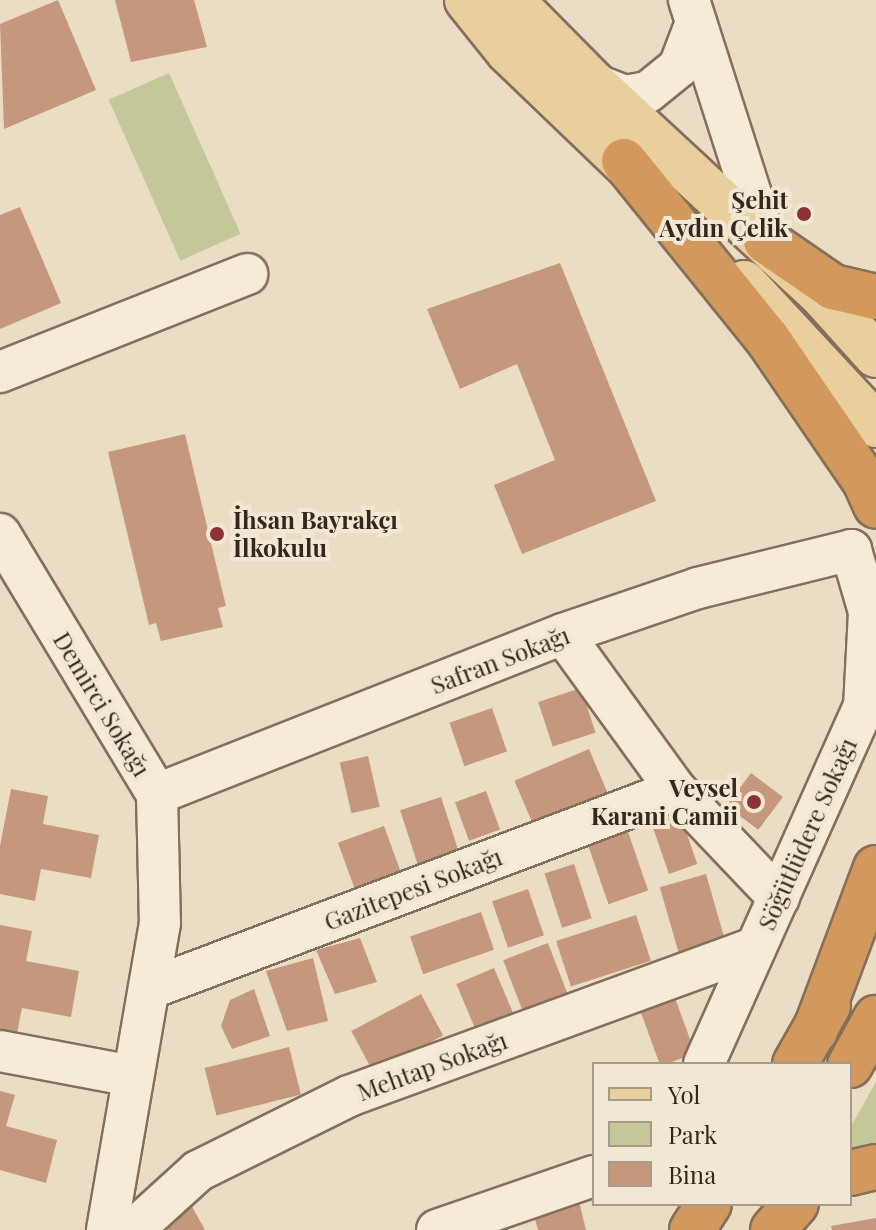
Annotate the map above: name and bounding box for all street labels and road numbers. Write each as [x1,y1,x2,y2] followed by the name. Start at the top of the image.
[427,620,573,700] street label: Safran Sokağı
[48,627,156,781] street label: Demirci Sokağı
[752,734,862,934] street label: Söğütlüdere Sokağı
[320,842,506,936] street label: Gazitepesi Sokağı
[353,1026,511,1106] street label: Mehtap Sokağı

